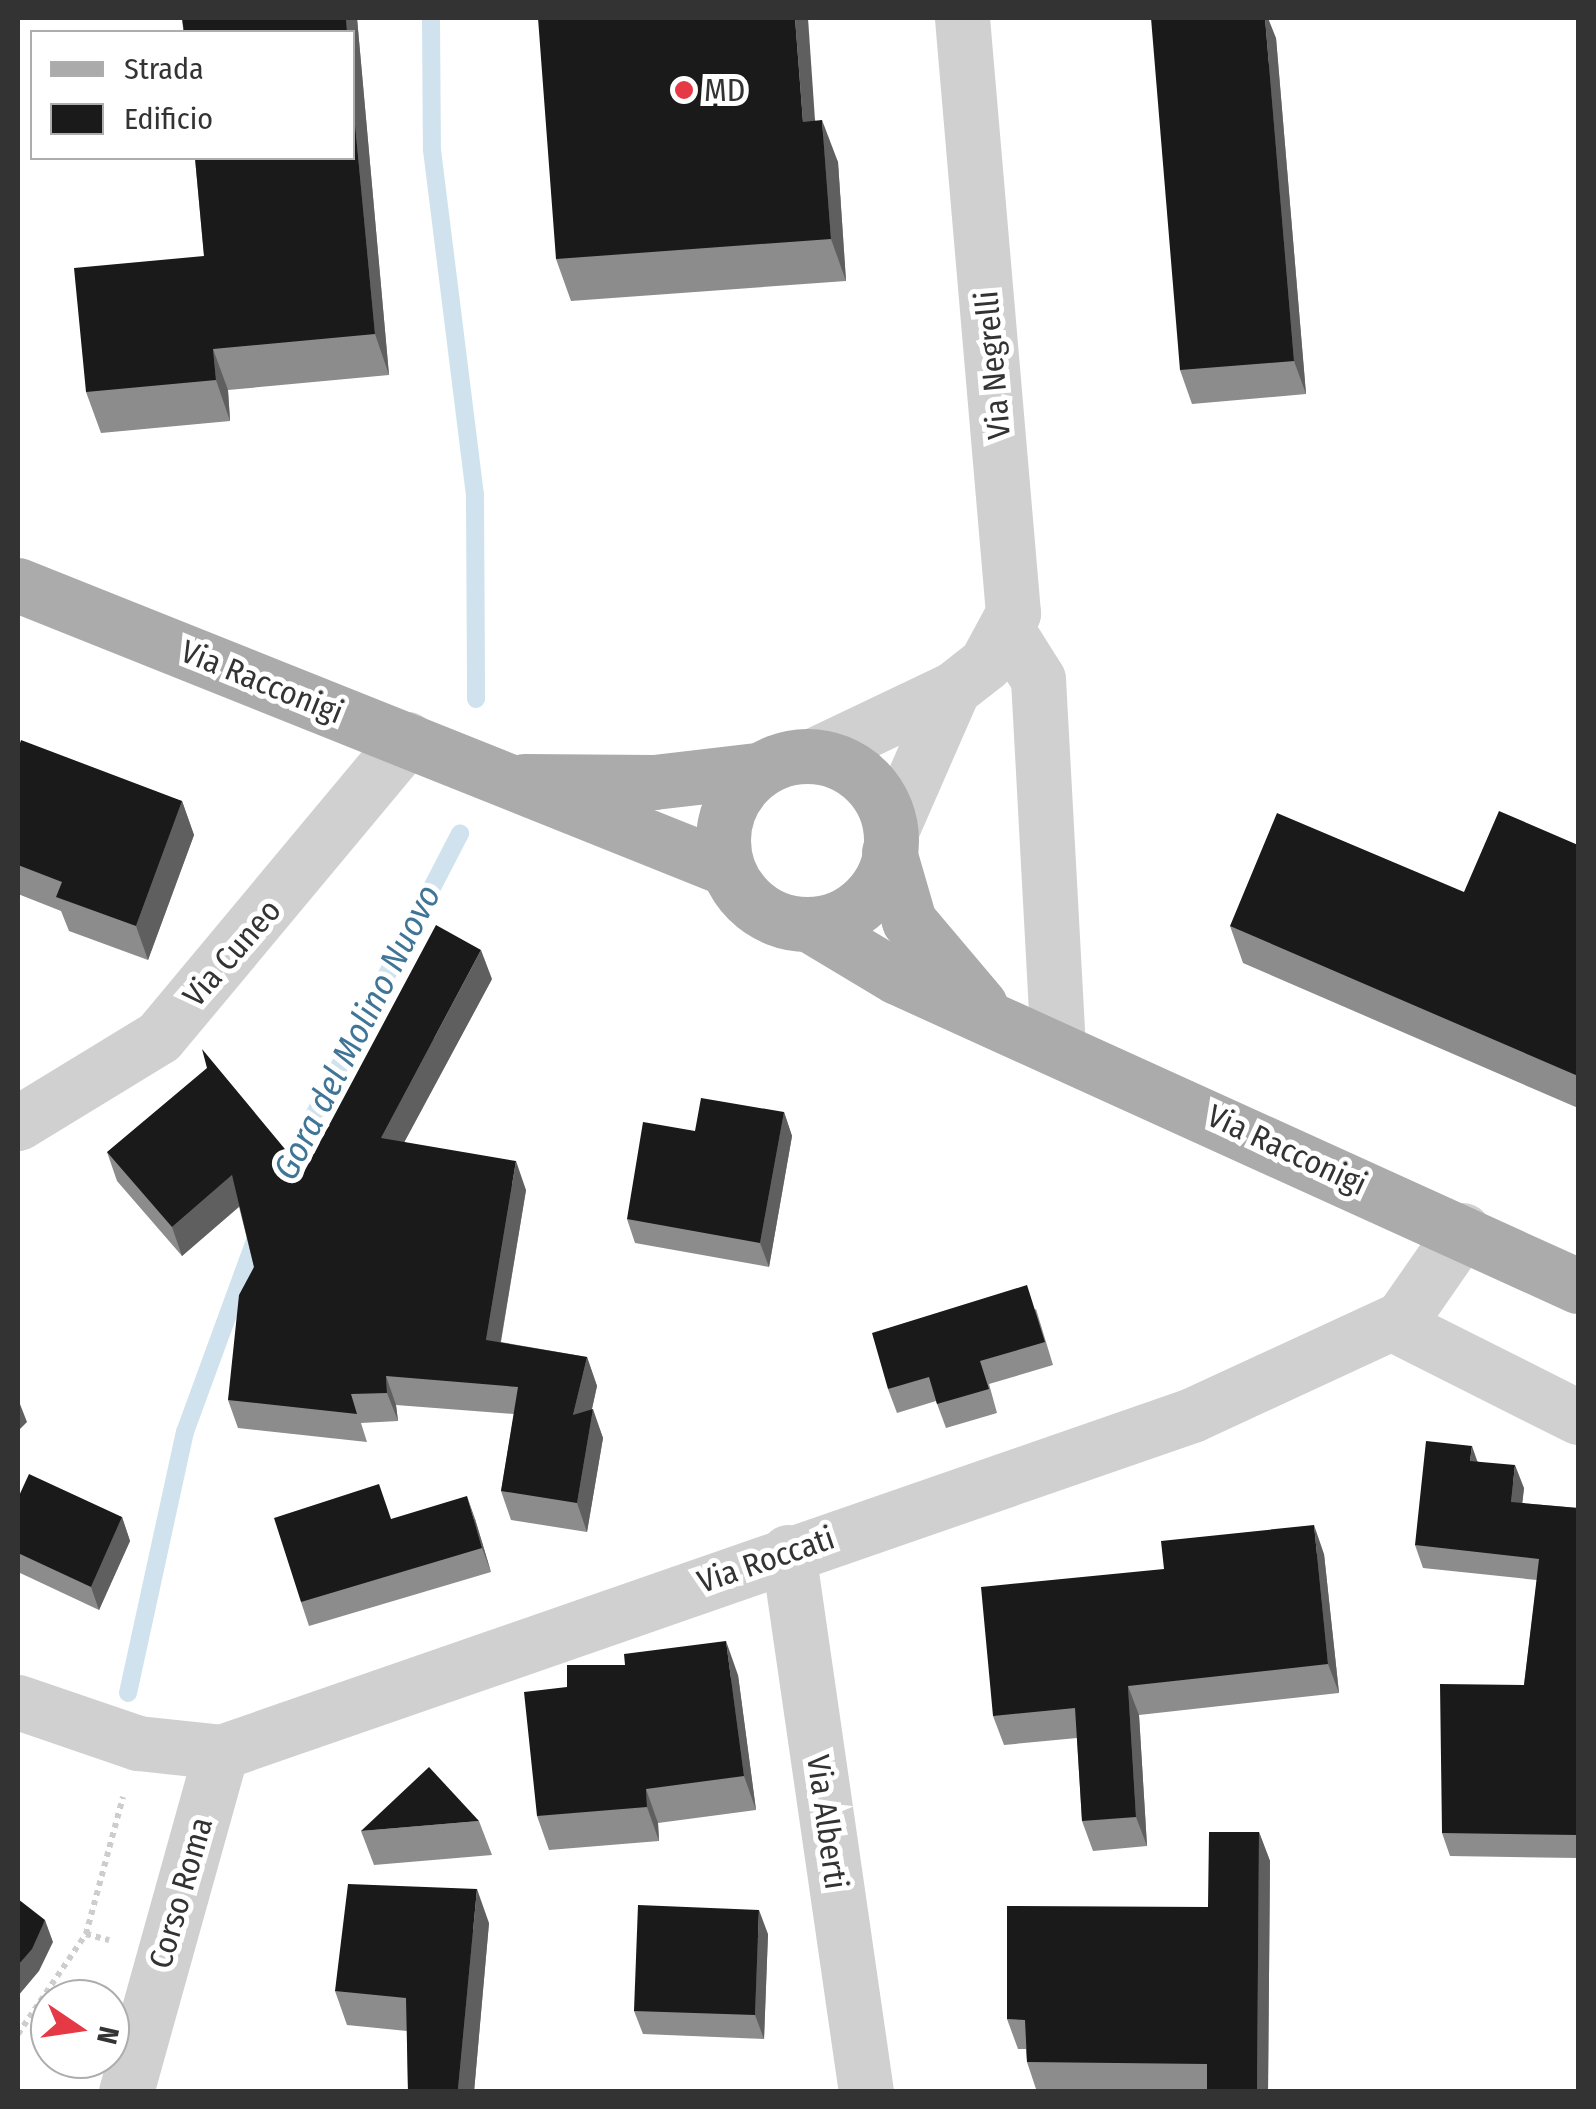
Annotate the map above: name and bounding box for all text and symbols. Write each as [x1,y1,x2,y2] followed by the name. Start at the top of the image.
[30,30,355,160] legend
[124,51,204,87] text: Strada
[704,71,745,109] place label: MD
[673,79,695,101] marker: MD
[124,101,213,137] text: Edificio
[967,289,1019,441] street label: Via Negrelli
[175,632,349,732] street label: Via Racconigi
[264,878,450,1186] water label: Gora del Molino Nuovo
[175,892,289,1014] street label: Via Cuneo
[1201,1096,1373,1204] street label: Via Racconigi
[693,1519,839,1601] street label: Via Roccati
[799,1752,855,1892] street label: Via Alberti
[141,1813,221,1973] street label: Corso Roma
[30,1979,130,2079] north arrow
[90,2024,126,2047] text: N

